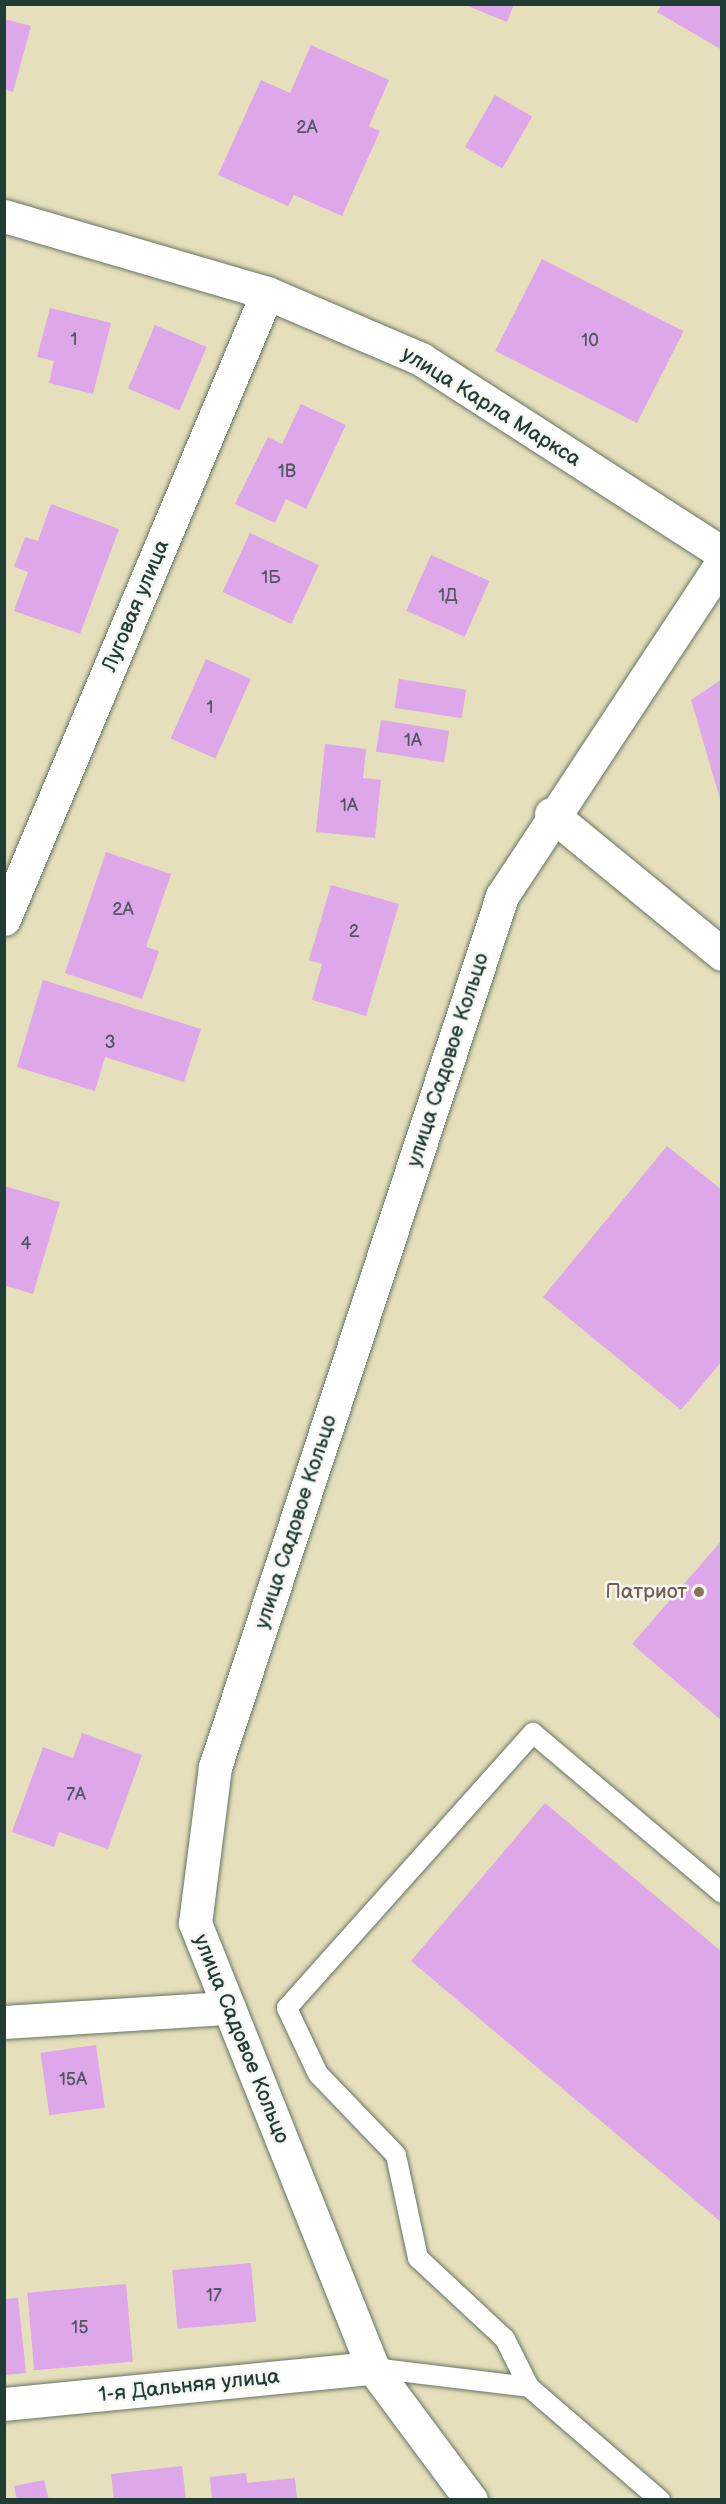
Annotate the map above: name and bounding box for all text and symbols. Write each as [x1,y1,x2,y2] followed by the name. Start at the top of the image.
[296,117,318,139] house number: 2А
[71,329,77,351] house number: 1
[581,330,599,352] house number: 10
[397,342,585,472] street label: улица Карла Маркса
[278,461,296,483] house number: 1В
[97,536,175,676] street label: Луговая улица
[261,567,281,589] house number: 1Б
[438,585,458,607] house number: 1Д
[207,697,213,719] house number: 1
[404,730,422,752] house number: 1А
[340,795,358,817] house number: 1А
[112,899,134,921] house number: 2А
[349,921,359,943] house number: 2
[401,950,495,1170] street label: улица Садовое Кольцо
[104,1032,116,1054] house number: 3
[21,1233,31,1255] house number: 4
[249,1412,343,1632] street label: улица Садовое Кольцо
[605,1579,687,1605] place label: Патриот
[692,1585,706,1599] marker: Патриот
[66,1784,86,1806] house number: 7А
[187,1931,295,2147] street label: улица Садовое Кольцо
[59,2069,87,2091] house number: 15А
[206,2285,222,2307] house number: 17
[71,2317,89,2339] house number: 15
[97,2364,281,2408] street label: 1-я Дальняя улица

